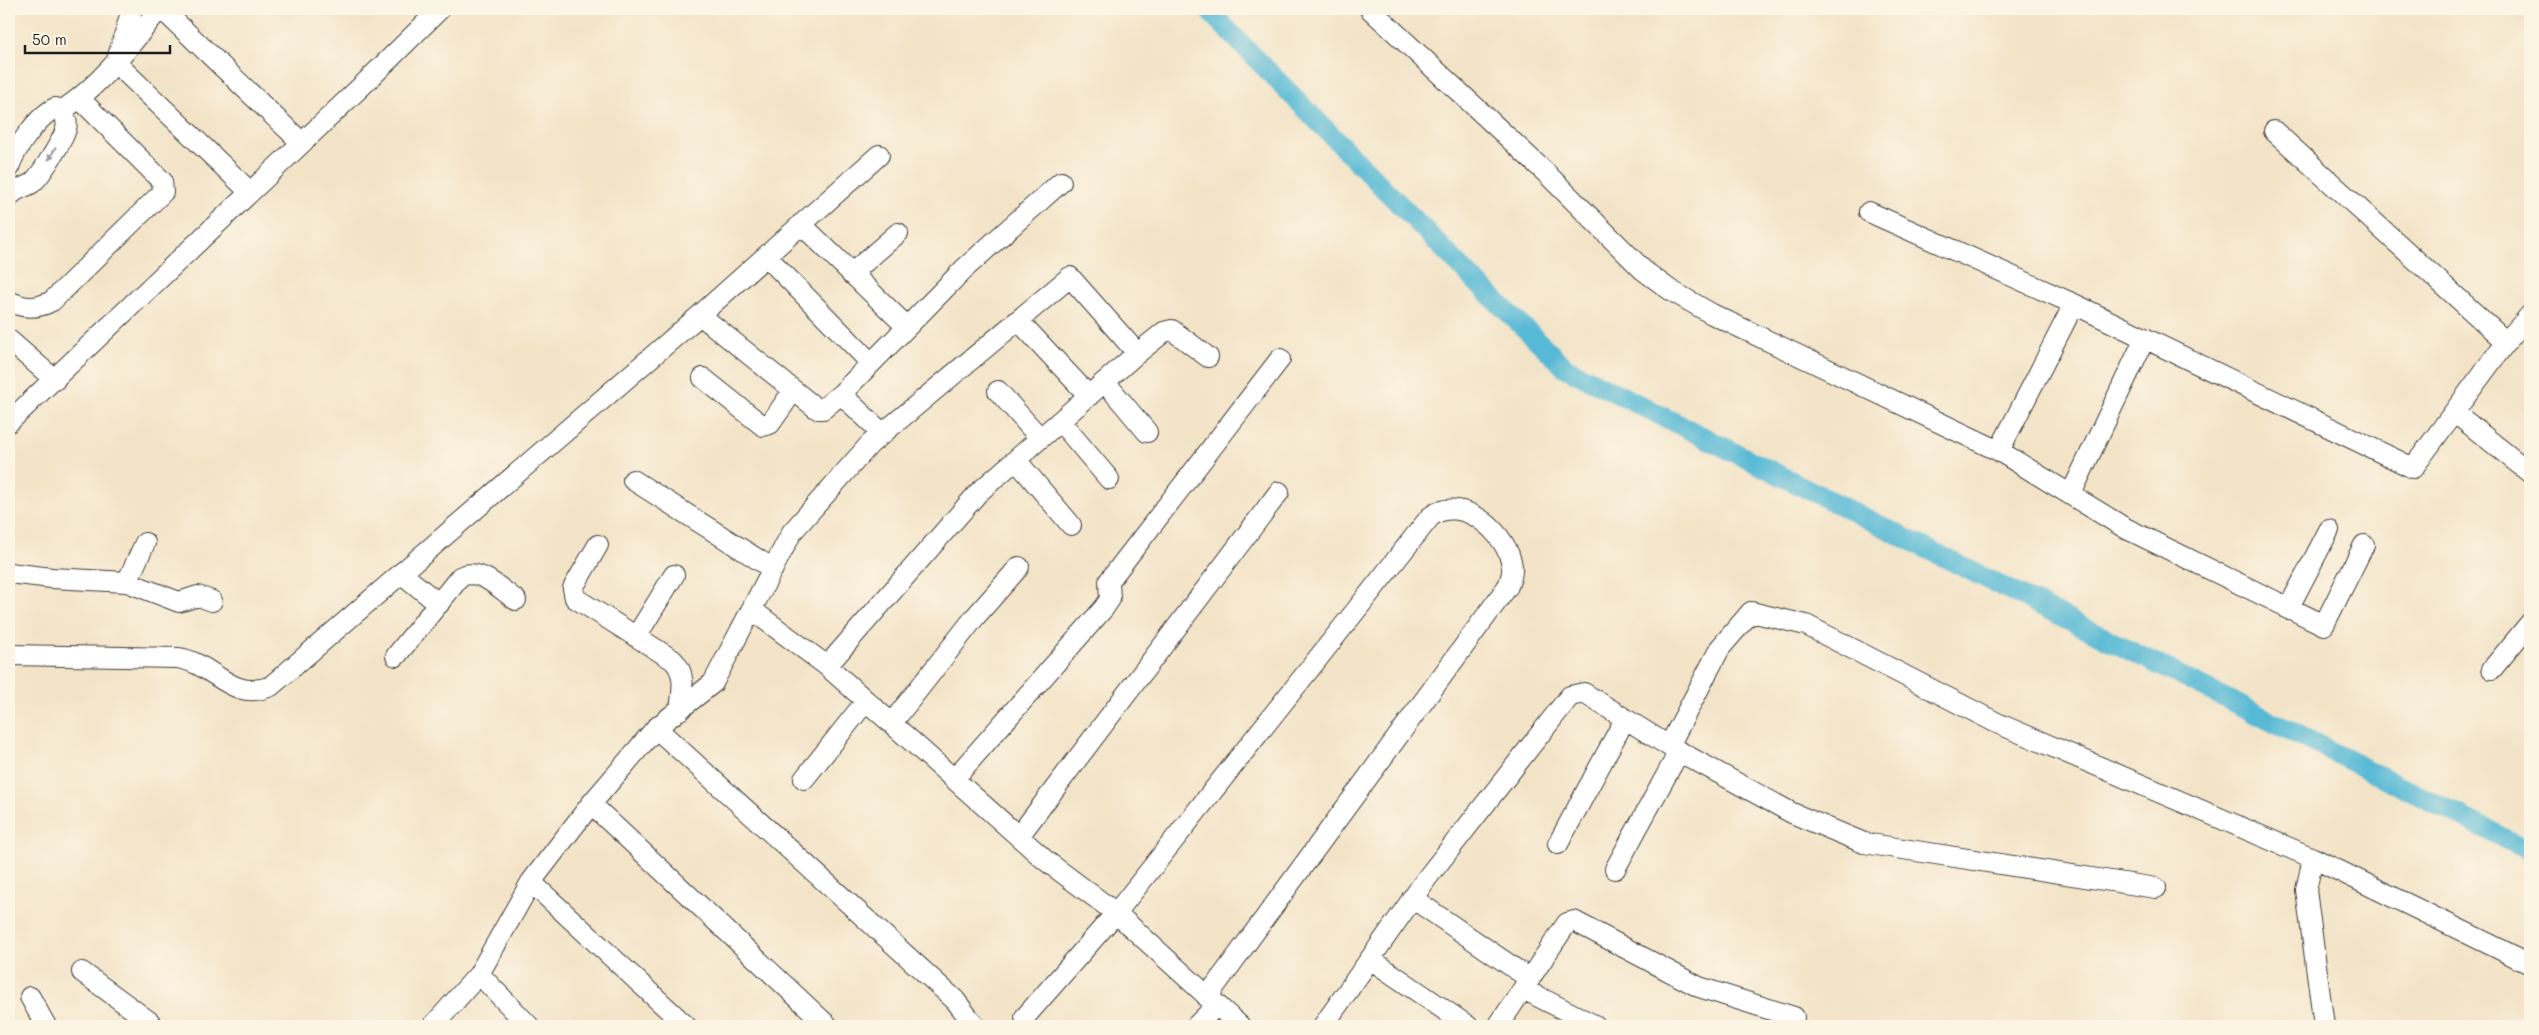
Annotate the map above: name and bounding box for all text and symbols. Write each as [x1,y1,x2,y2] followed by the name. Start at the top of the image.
[25,22,170,54] scale bar
[32,29,67,49] text: 50 m
[47,148,56,161] one-way arrow

